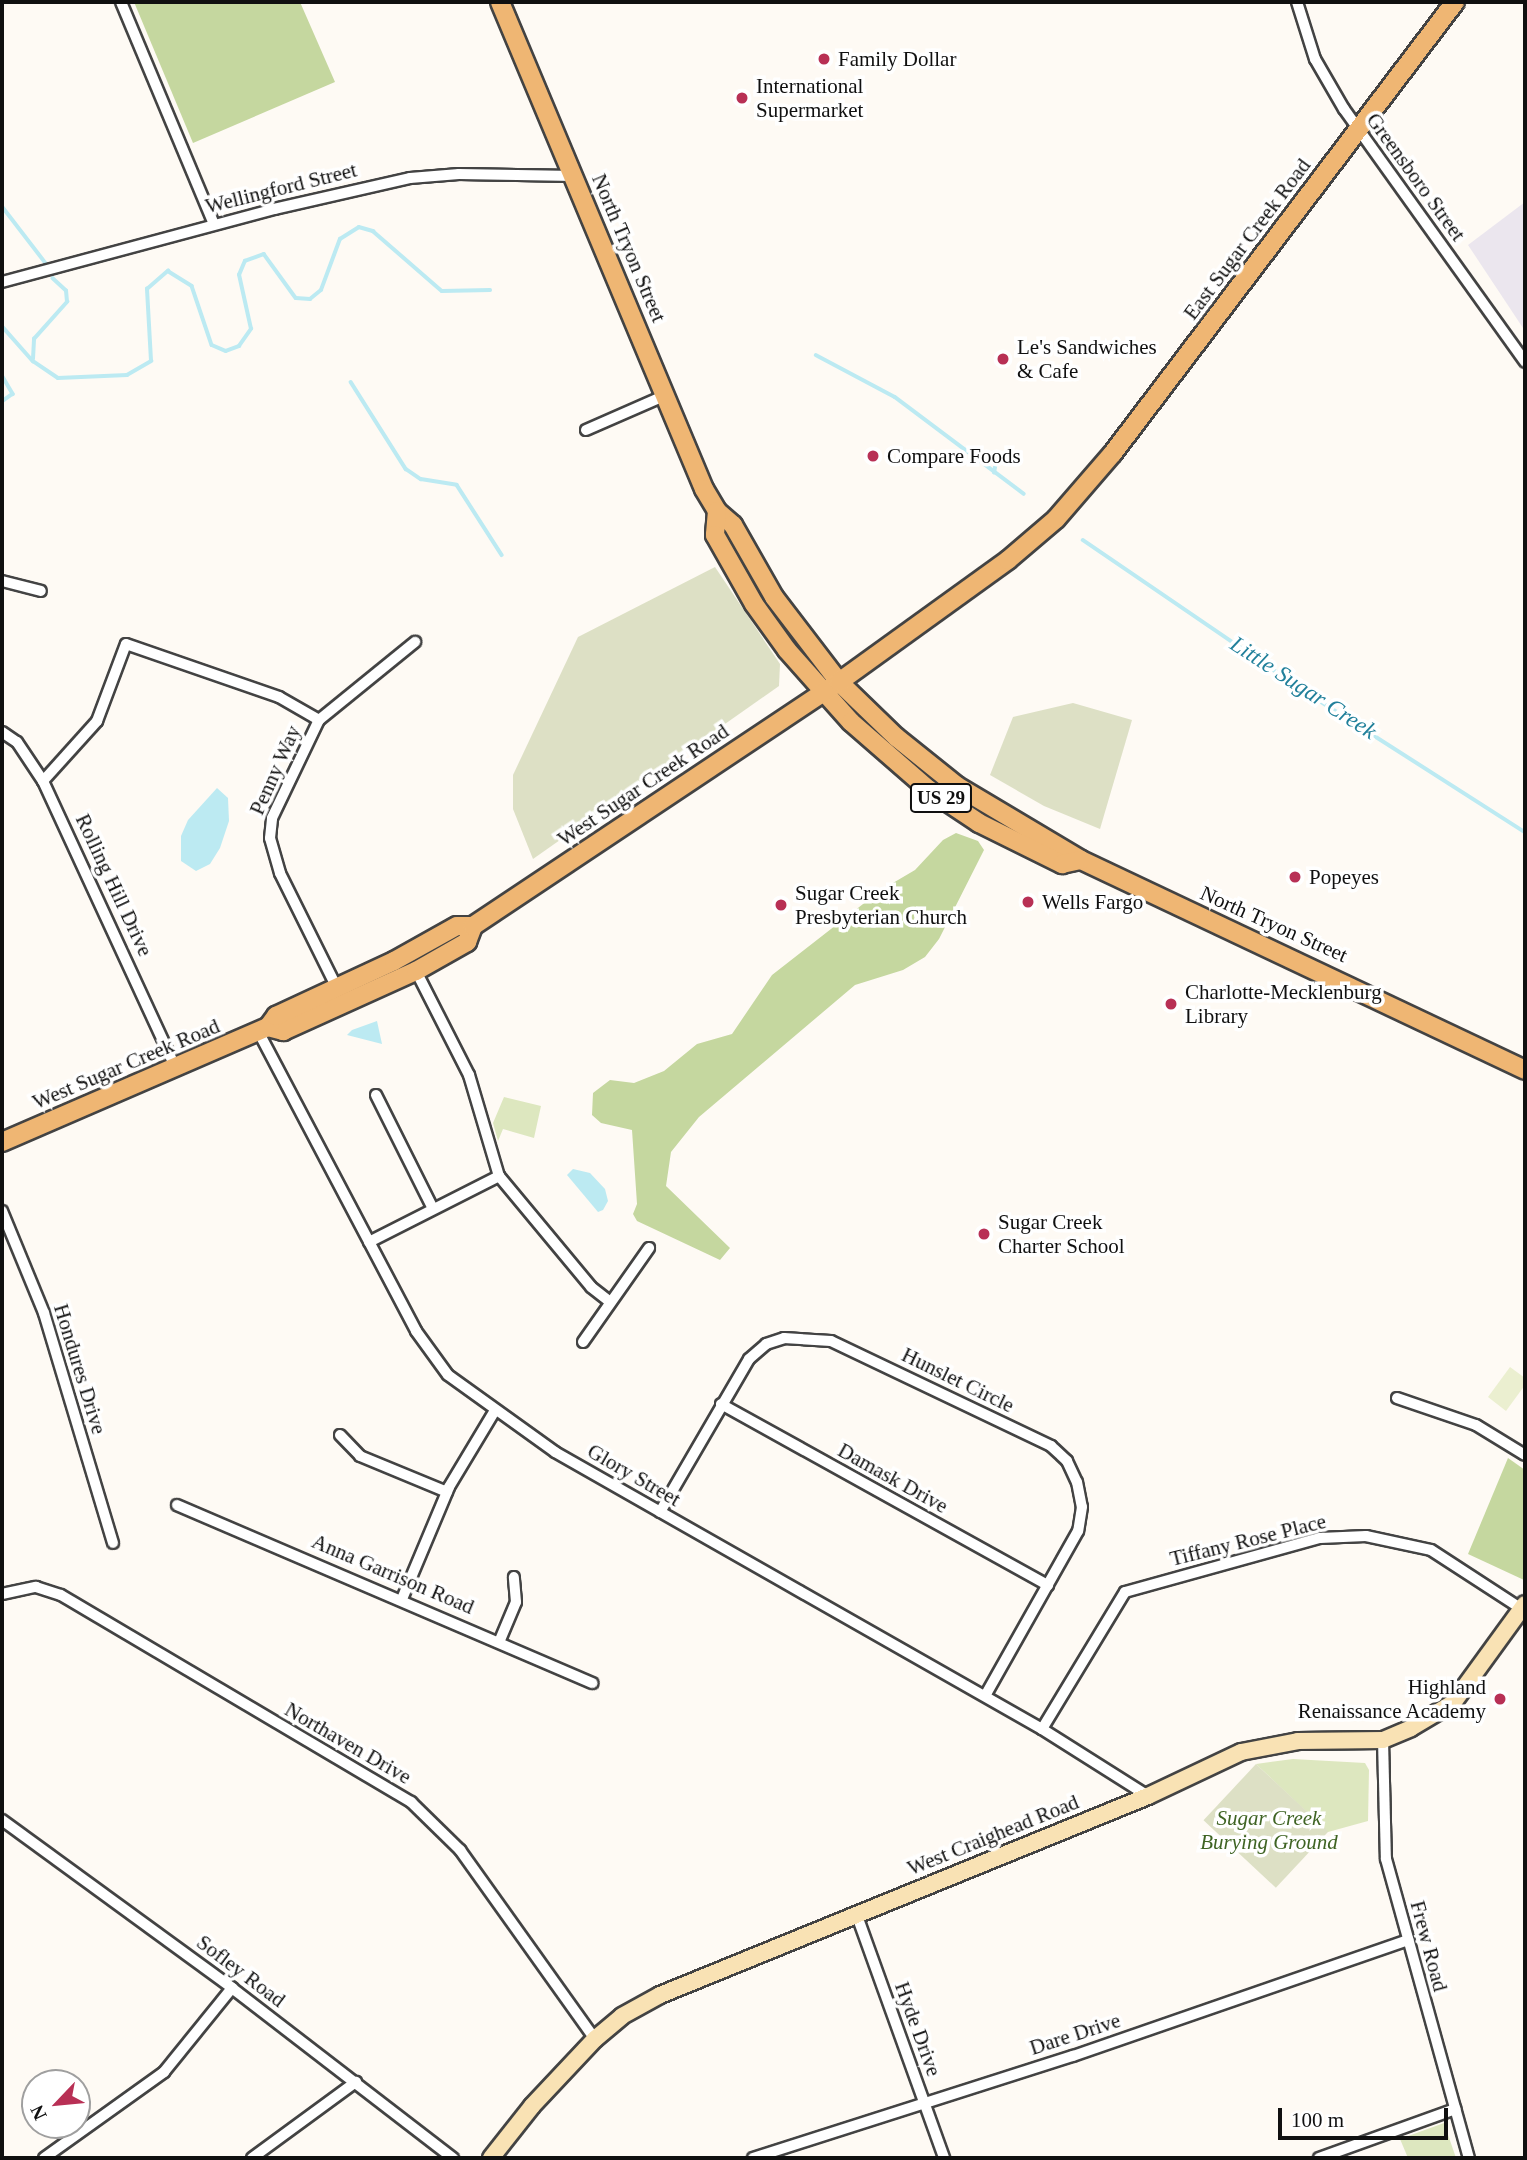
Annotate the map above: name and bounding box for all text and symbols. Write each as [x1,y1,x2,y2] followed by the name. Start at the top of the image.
[838,46,956,72] place label: Family Dollar
[816,51,832,67] marker: Family Dollar
[756,73,863,123] place label: International Supermarket
[734,90,750,106] marker: International Supermarket
[1361,108,1471,246] street label: Greensboro Street
[1178,153,1316,325] street label: East Sugar Creek Road
[203,157,359,219] street label: Wellingford Street
[586,170,672,326] street label: North Tryon Street
[1017,334,1157,384] place label: Le's Sandwiches & Cafe
[995,351,1011,367] marker: Le's Sandwiches & Cafe
[887,443,1021,469] place label: Compare Foods
[865,448,881,464] marker: Compare Foods
[1225,630,1381,746] water label: Little Sugar Creek
[553,718,733,852] street label: West Sugar Creek Road
[244,721,306,819] street label: Penny Way
[909,782,972,814] road number: US 29
[70,810,158,960] street label: Rolling Hill Drive
[1309,864,1379,890] place label: Popeyes
[1287,869,1303,885] marker: Popeyes
[795,880,967,930] place label: Sugar Creek Presbyterian Church
[1196,880,1352,968] street label: North Tryon Street
[1042,889,1143,915] place label: Wells Fargo
[1020,894,1036,910] marker: Wells Fargo
[773,897,789,913] marker: Sugar Creek Presbyterian Church
[1185,979,1382,1029] place label: Charlotte-Mecklenburg Library
[1163,996,1179,1012] marker: Charlotte-Mecklenburg Library
[29,1013,223,1115] street label: West Sugar Creek Road
[998,1209,1125,1259] place label: Sugar Creek Charter School
[976,1226,992,1242] marker: Sugar Creek Charter School
[48,1301,112,1437] street label: Hondures Drive
[898,1342,1018,1418] street label: Hunslet Circle
[834,1437,952,1519] street label: Damask Drive
[583,1438,685,1512] street label: Glory Street
[1167,1508,1329,1572] street label: Tiffany Rose Place
[308,1528,478,1620] street label: Anna Garrison Road
[1296,1674,1486,1724] place label: Highland Renaissance Academy
[1492,1691,1508,1707] marker: Highland Renaissance Academy
[280,1697,416,1789] street label: Northaven Drive
[904,1789,1082,1881] street label: West Craighead Road
[1200,1805,1338,1855] park label: Sugar Creek Burying Ground
[1405,1898,1453,1994] street label: Frew Road
[192,1930,290,2012] street label: Sofley Road
[889,1978,947,2080] street label: Hyde Drive
[1026,2008,1124,2060] street label: Dare Drive
[21,2069,91,2139] north arrow
[1282,2094,1452,2138] scale bar
[26,2102,51,2123] text: N
[1291,2108,1344,2132] text: 100 m

